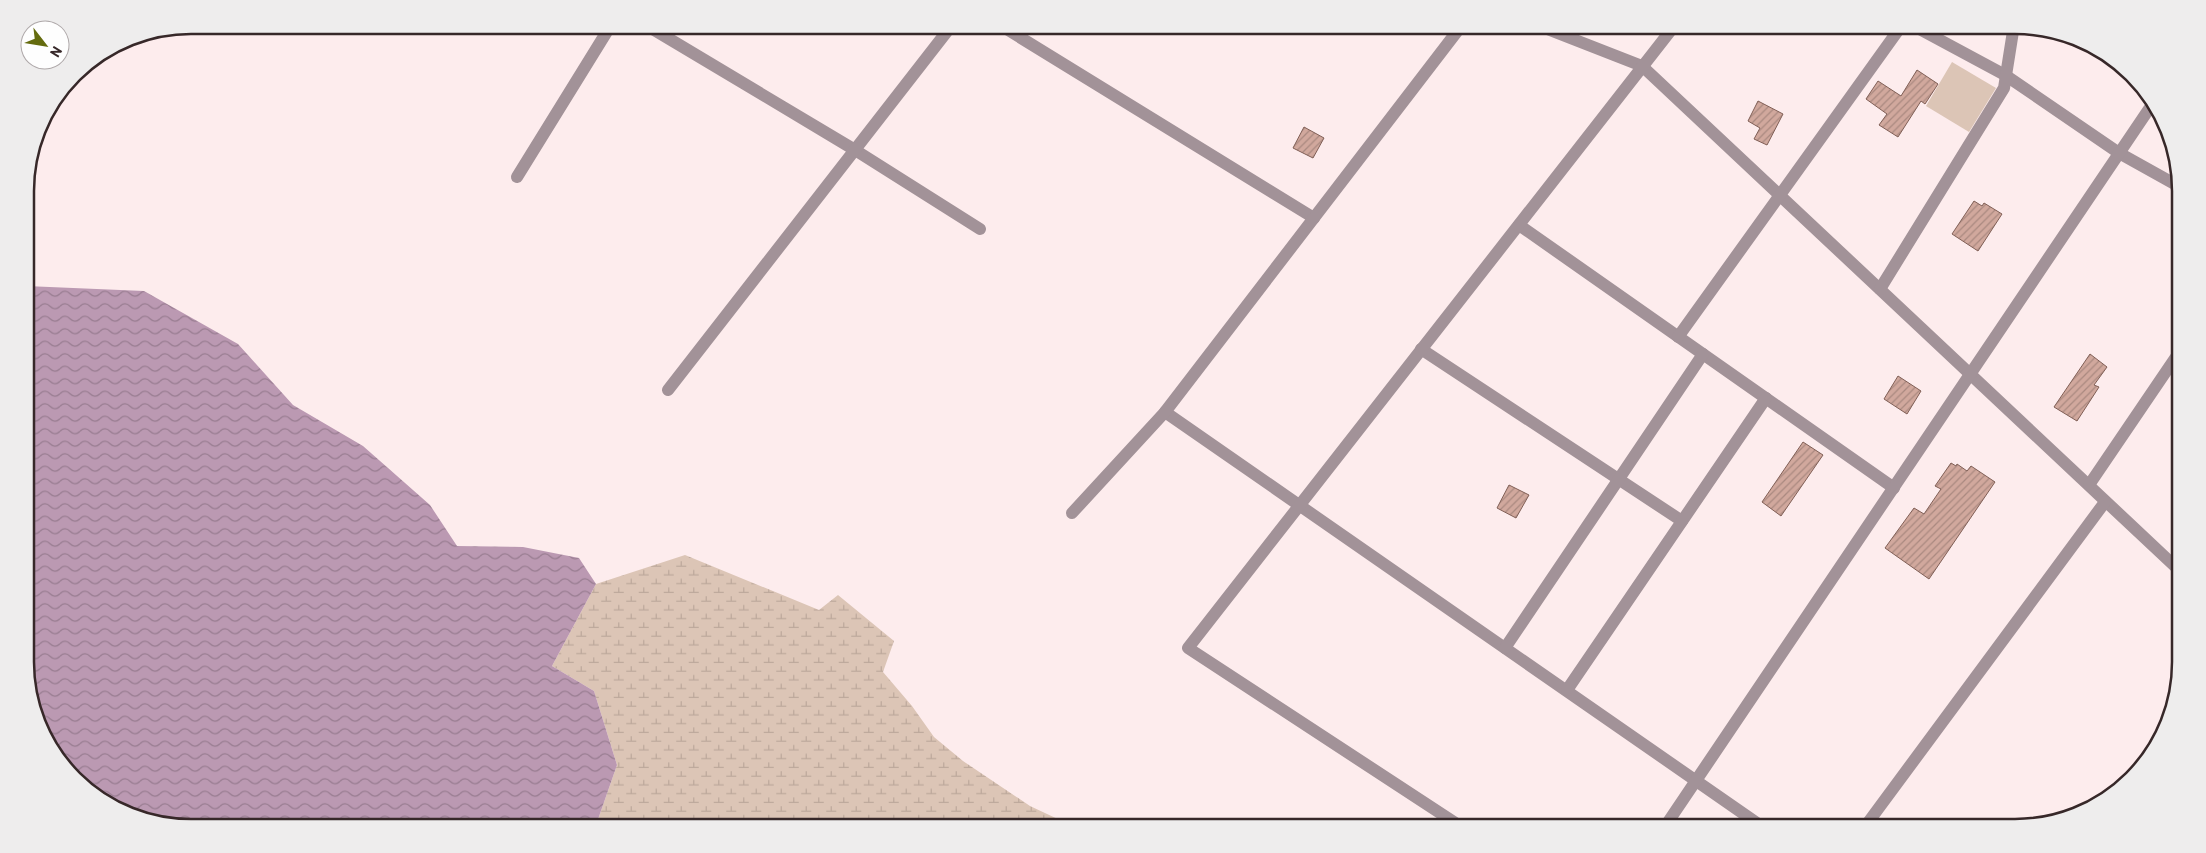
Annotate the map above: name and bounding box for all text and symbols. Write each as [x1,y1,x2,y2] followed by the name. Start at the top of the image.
[20,20,70,70] north arrow
[47,44,66,60] text: N

